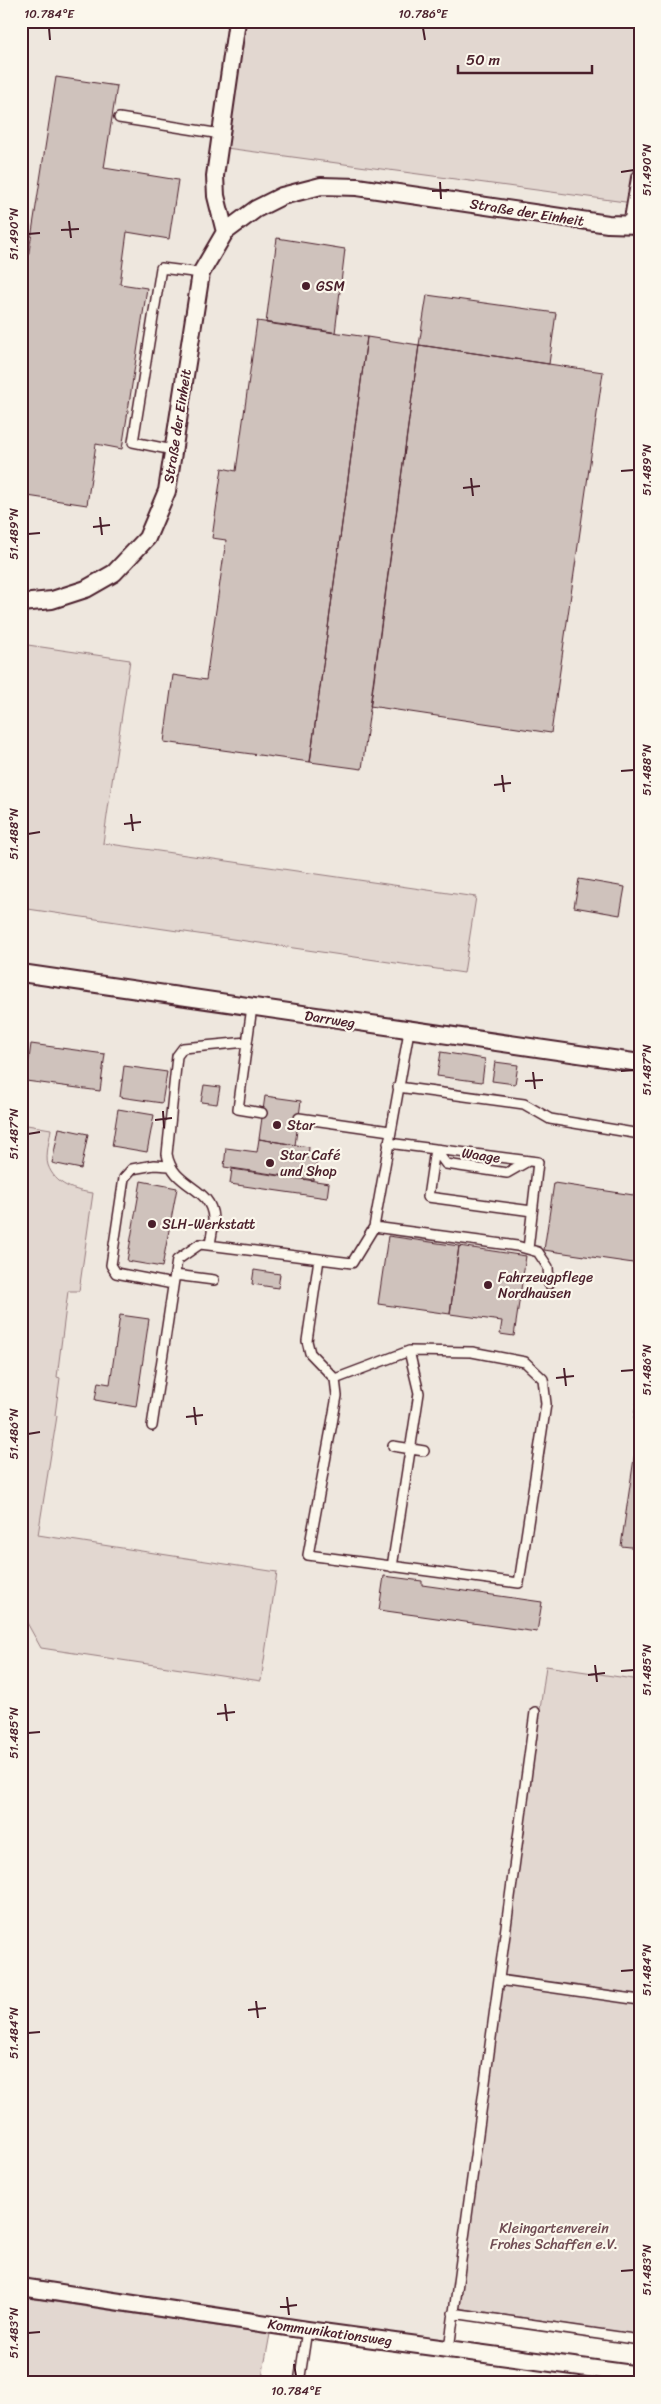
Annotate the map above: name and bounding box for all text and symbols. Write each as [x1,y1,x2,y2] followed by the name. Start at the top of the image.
[24,3,75,25] text: 10.784°E
[398,3,449,25] text: 10.786°E
[458,42,592,74] scale bar
[466,47,501,73] text: 50 m
[636,143,658,196] text: 51.490°N
[468,191,586,234] street label: Straße der Einheit
[3,207,25,260] text: 51.490°N
[316,274,346,299] place label: GSM
[300,280,312,292] marker: GSM
[156,367,199,485] street label: Straße der Einheit
[636,443,658,496] text: 51.489°N
[3,507,25,560] text: 51.489°N
[636,744,658,796] text: 51.488°N
[3,808,25,860] text: 51.488°N
[303,1003,357,1036] street label: Darrweg
[636,1044,658,1096] text: 51.487°N
[3,1108,25,1160] text: 51.487°N
[287,1113,316,1138] place label: Star
[271,1119,283,1131] marker: Star
[460,1140,502,1171] street label: Waage
[280,1143,340,1184] place label: Star Café und Shop
[264,1157,276,1169] marker: Star Café und Shop
[162,1212,256,1237] place label: SLH-Werkstatt
[146,1218,158,1230] marker: SLH-Werkstatt
[498,1265,593,1306] place label: Fahrzeugpflege Nordhausen
[482,1279,494,1291] marker: Fahrzeugpflege Nordhausen
[636,1344,658,1396] text: 51.486°N
[3,1408,25,1460] text: 51.486°N
[636,1644,658,1696] text: 51.485°N
[3,1707,25,1759] text: 51.485°N
[636,1943,658,1996] text: 51.484°N
[3,2006,25,2059] text: 51.484°N
[490,2216,618,2257] park label: Kleingartenverein Frohes Schaffen e.V.
[636,2244,658,2295] text: 51.483°N
[3,2307,25,2358] text: 51.483°N
[266,2311,394,2354] street label: Kommunikationsweg
[271,2380,322,2402] text: 10.784°E

